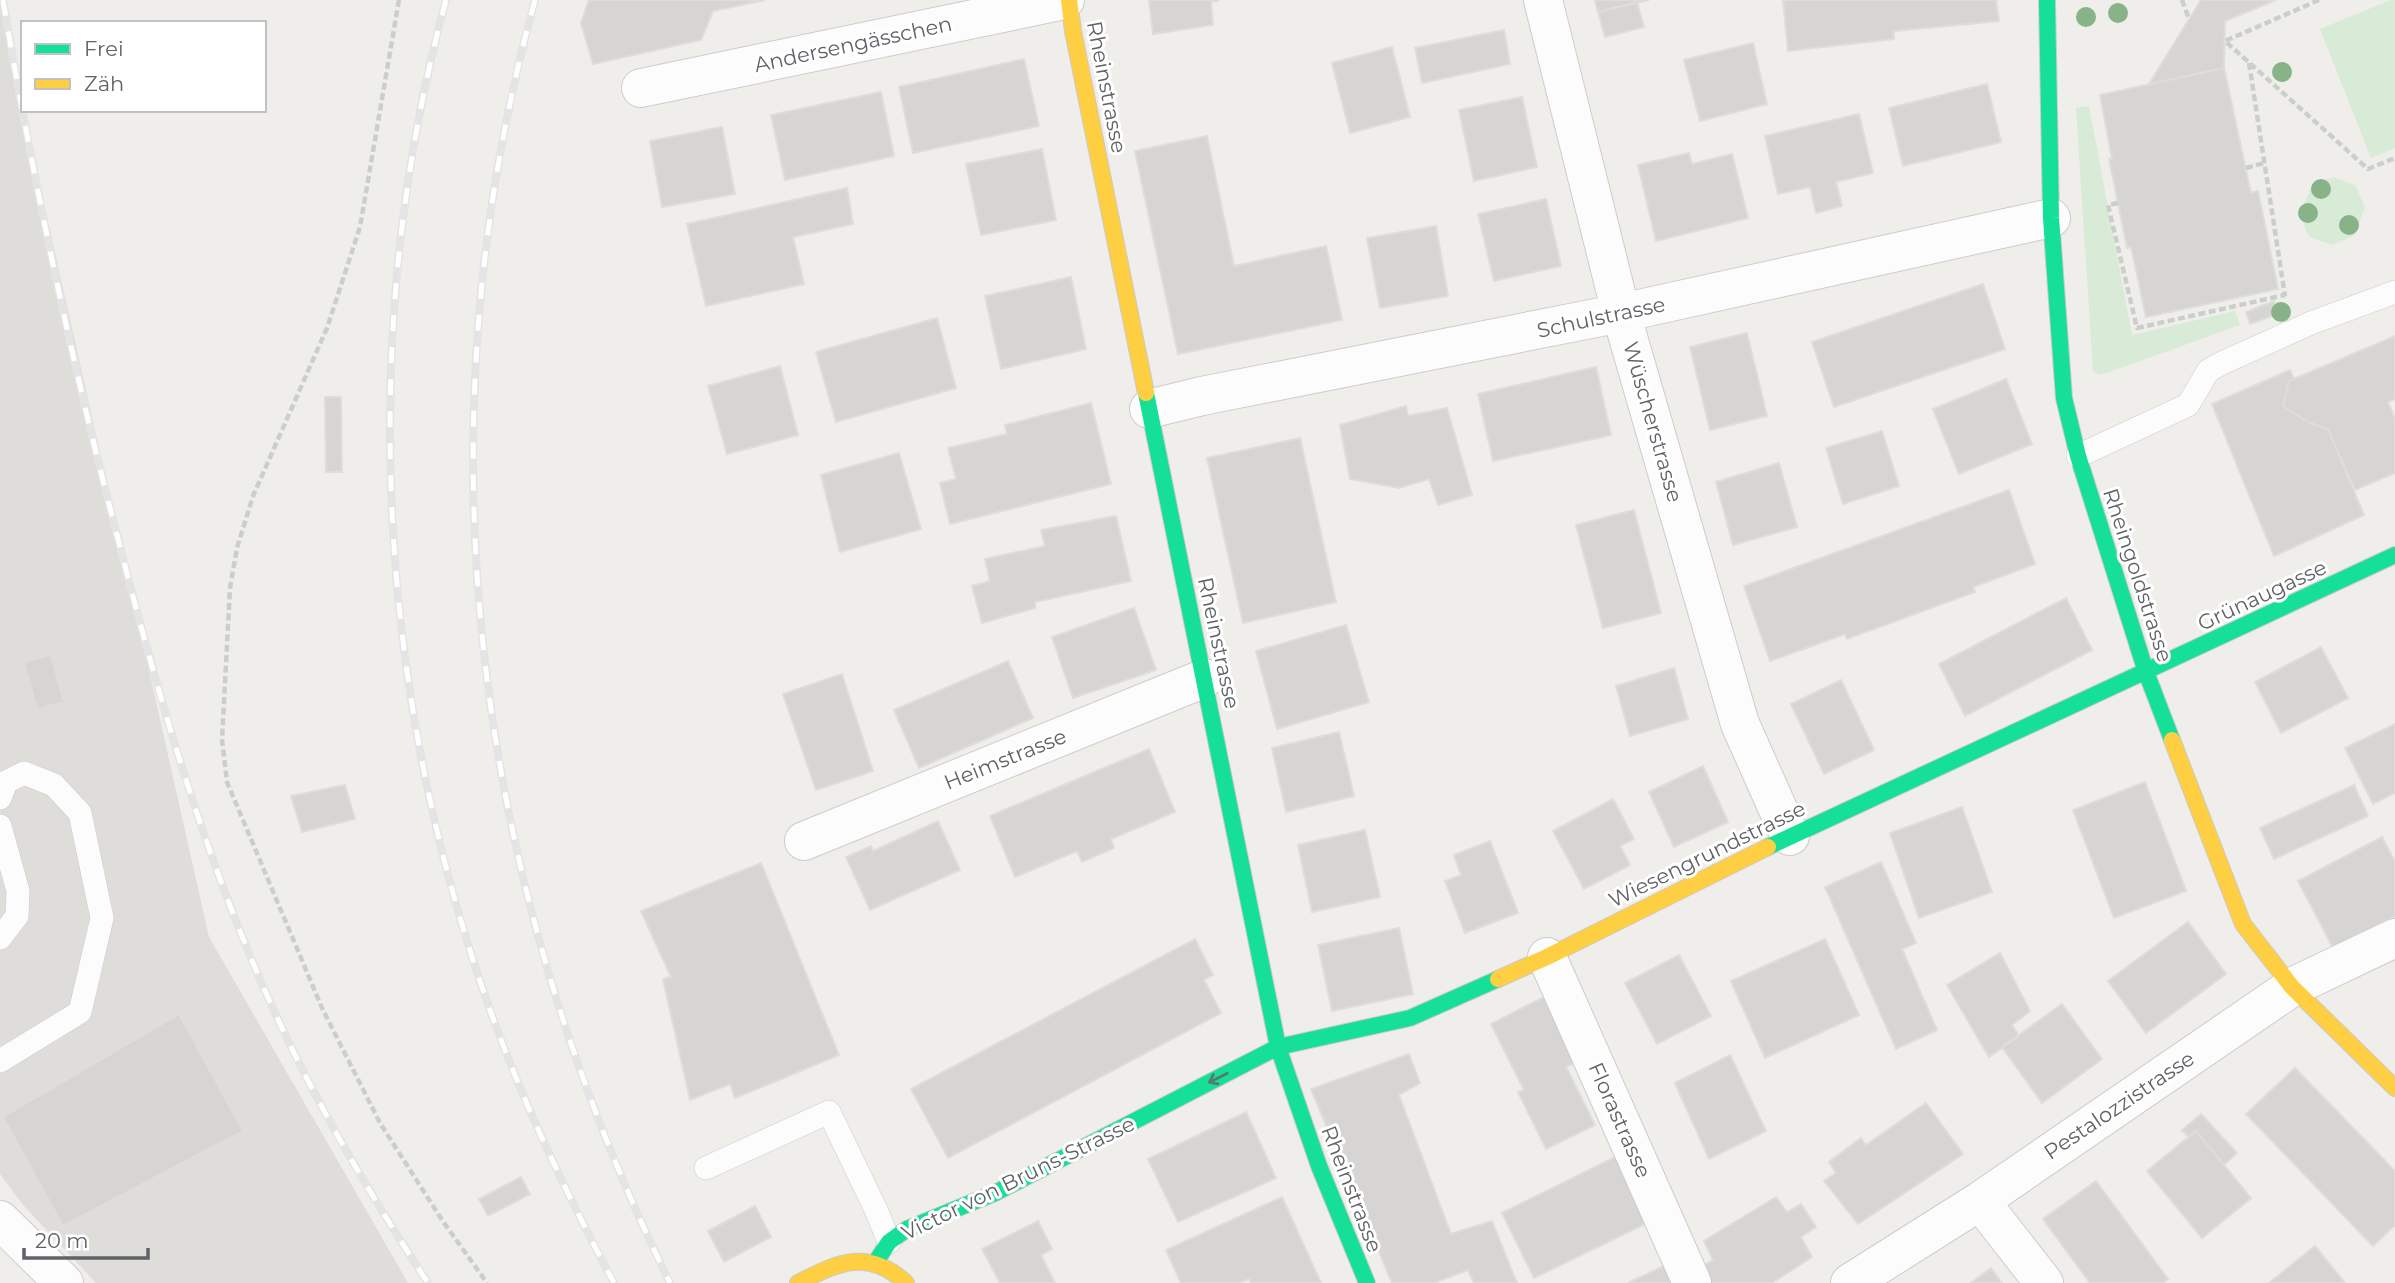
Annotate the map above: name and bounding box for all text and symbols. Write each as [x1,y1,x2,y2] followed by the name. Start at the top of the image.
[752,11,954,77] street label: Andersengässchen
[1082,19,1132,155] street label: Rheinstrasse
[21,21,266,112] legend
[84,36,124,61] text: Frei
[84,71,124,96] text: Zäh
[1535,291,1667,343] street label: Schulstrasse
[1618,339,1688,505] street label: Wüscherstrasse
[2098,485,2178,665] street label: Rheingoldstrasse
[2194,554,2330,636] street label: Grünaugasse
[1193,575,1245,711] street label: Rheinstrasse
[940,723,1070,795] street label: Heimstrasse
[1605,795,1809,913] street label: Wiesengrundstrasse
[2039,1045,2199,1165] street label: Pestalozzistrasse
[1583,1058,1657,1182] street label: Florastrasse
[1208,1071,1228,1085] one-way arrow
[897,1111,1139,1245] street label: Victor von Bruns-Strasse
[1316,1122,1388,1256] street label: Rheinstrasse
[24,1216,149,1260] scale bar
[35,1228,89,1253] text: 20 m

